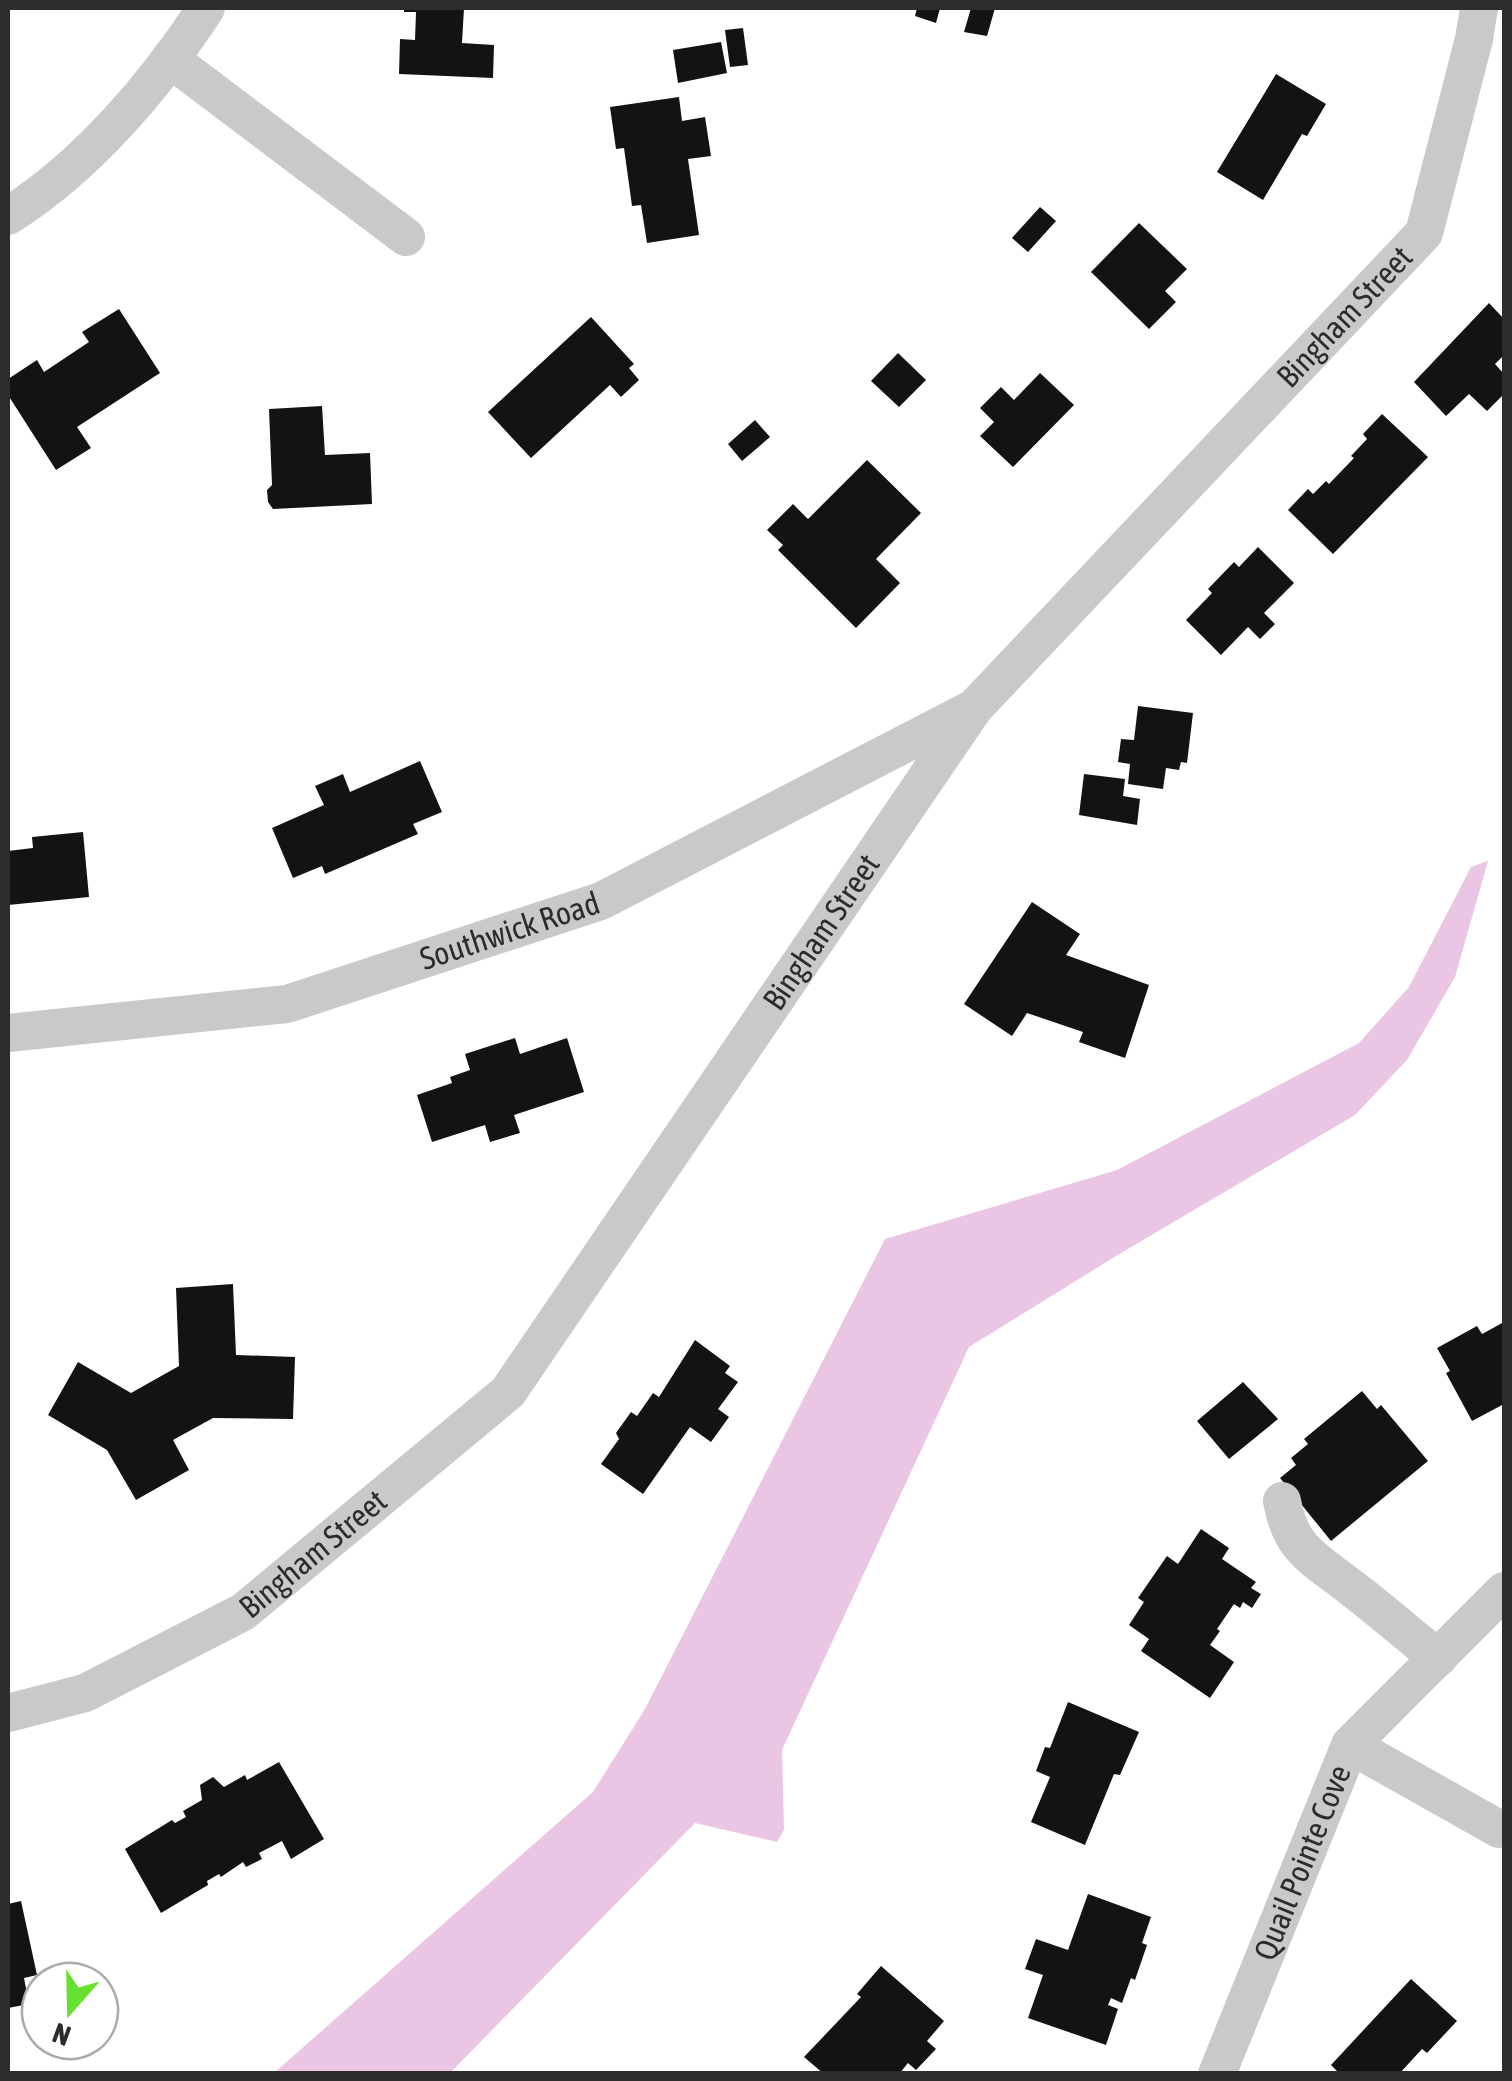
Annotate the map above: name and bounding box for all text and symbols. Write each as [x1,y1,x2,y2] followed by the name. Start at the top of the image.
[1269,238,1420,395] street label: Bingham Street
[755,847,887,1017] street label: Bingham Street
[415,884,604,977] street label: Southwick Road
[232,1482,394,1625] street label: Bingham Street
[1246,1760,1358,1965] street label: Quail Pointe Cove
[20,1961,120,2061] north arrow
[48,2017,75,2052] text: N

